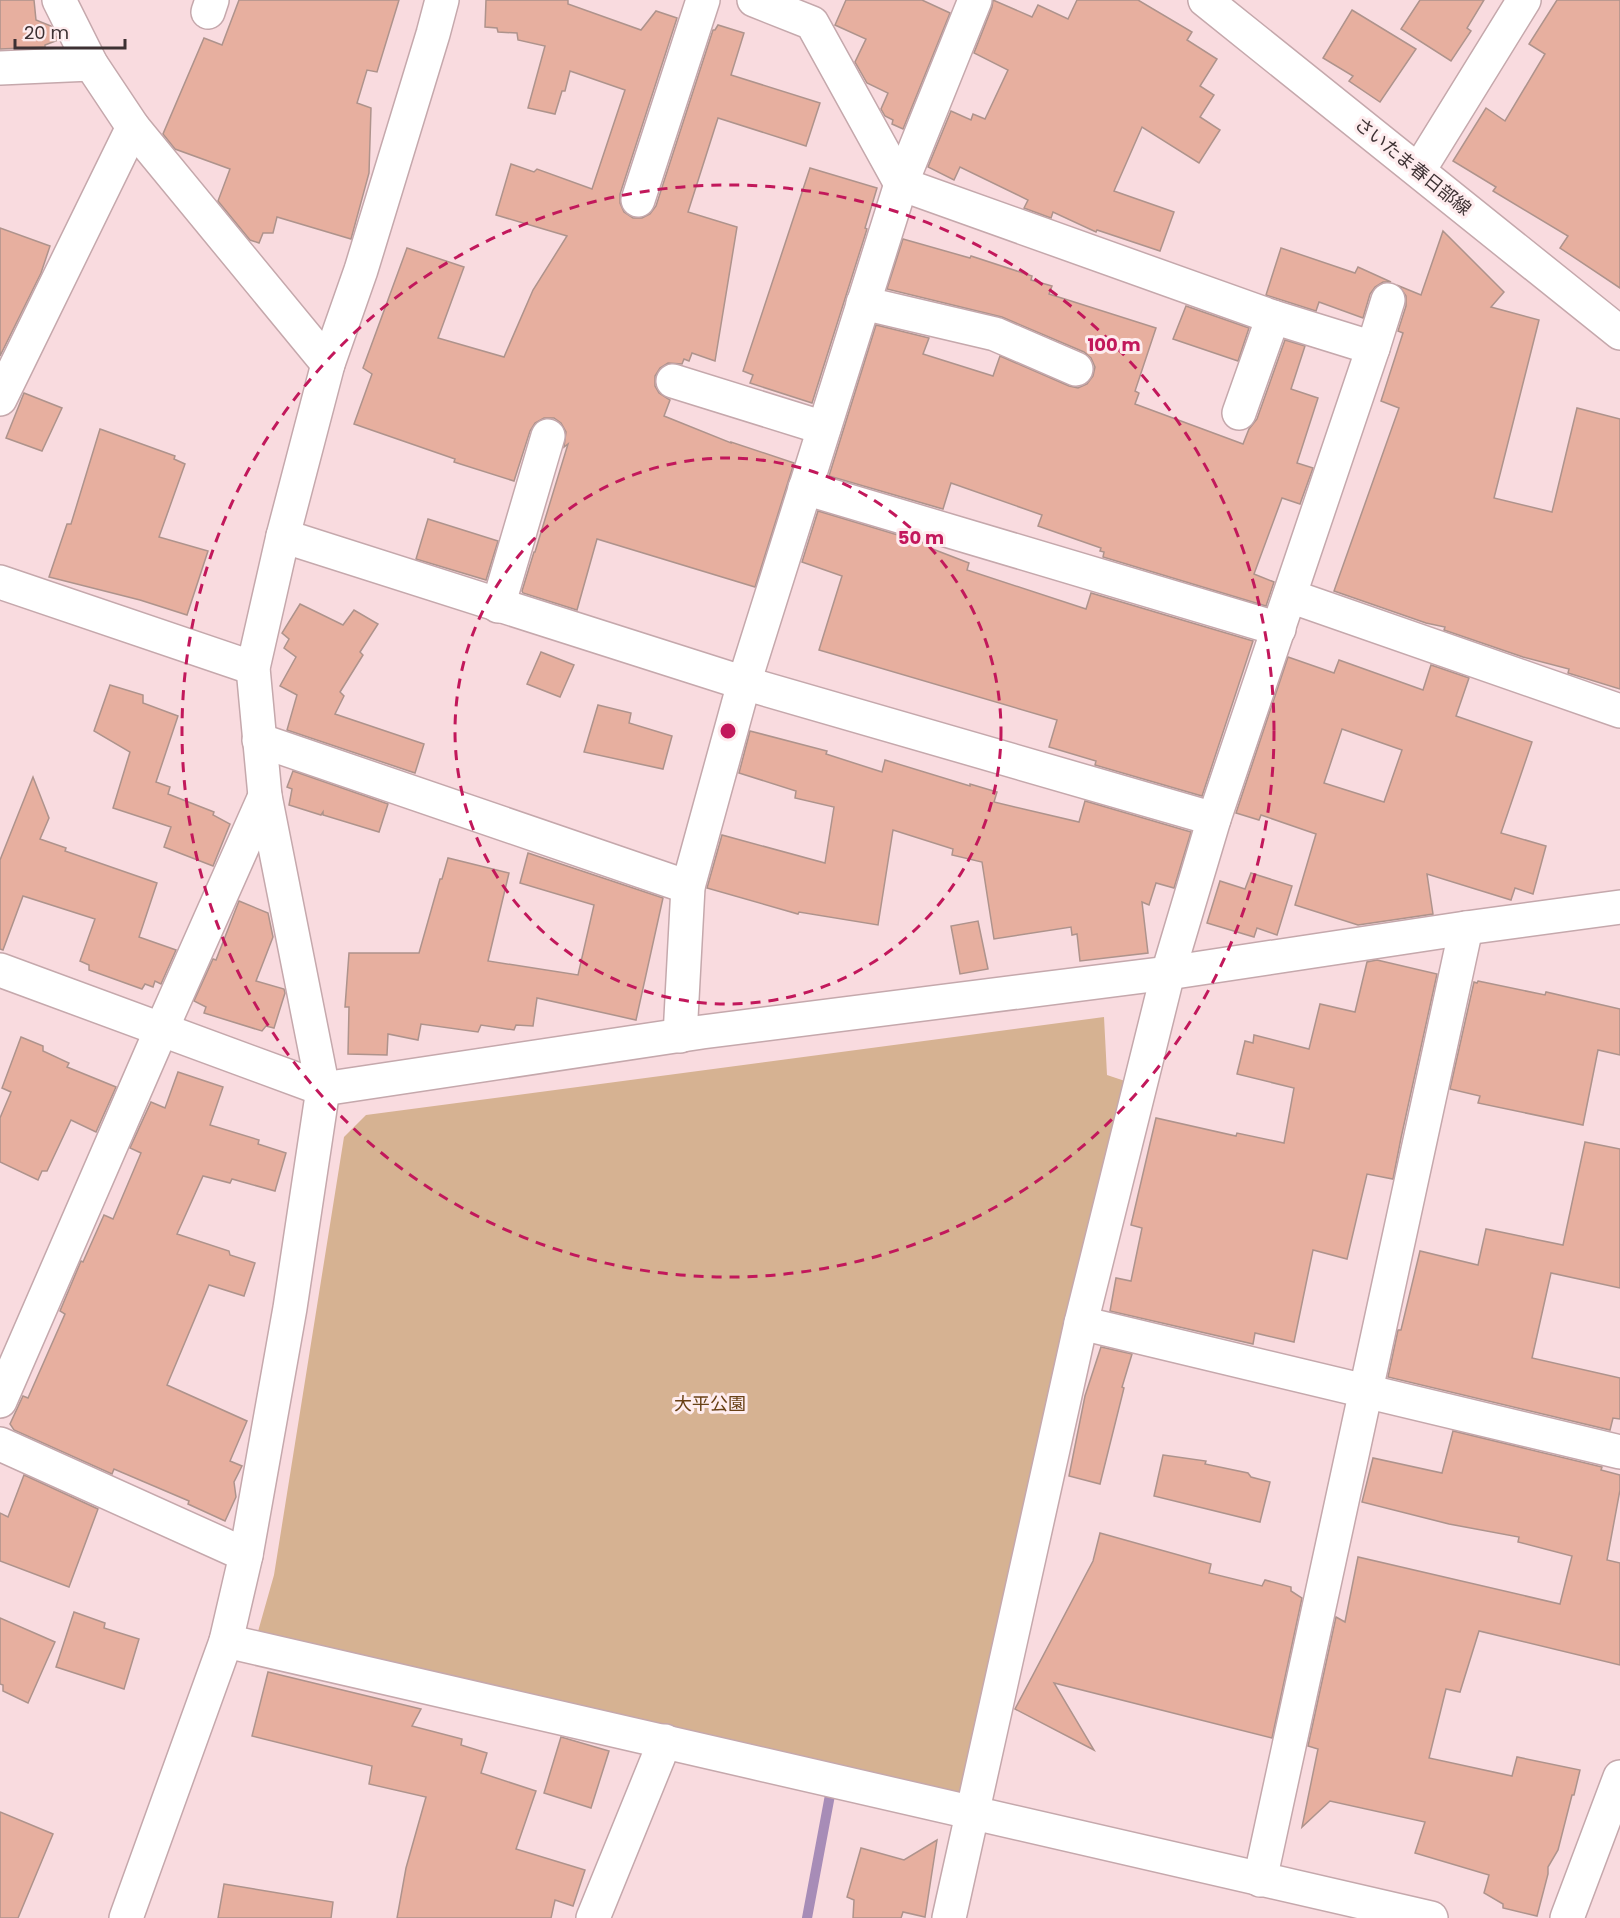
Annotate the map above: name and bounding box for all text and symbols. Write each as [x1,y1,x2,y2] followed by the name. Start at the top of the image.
[15,12,124,50] scale bar
[24,20,69,45] text: 20 m
[1349,111,1477,221] street label: さいたま春日部線
[1087,332,1141,357] text: 100 m
[898,525,944,550] text: 50 m
[718,721,738,741] centre of rings
[674,1391,746,1416] park label: 大平公園

